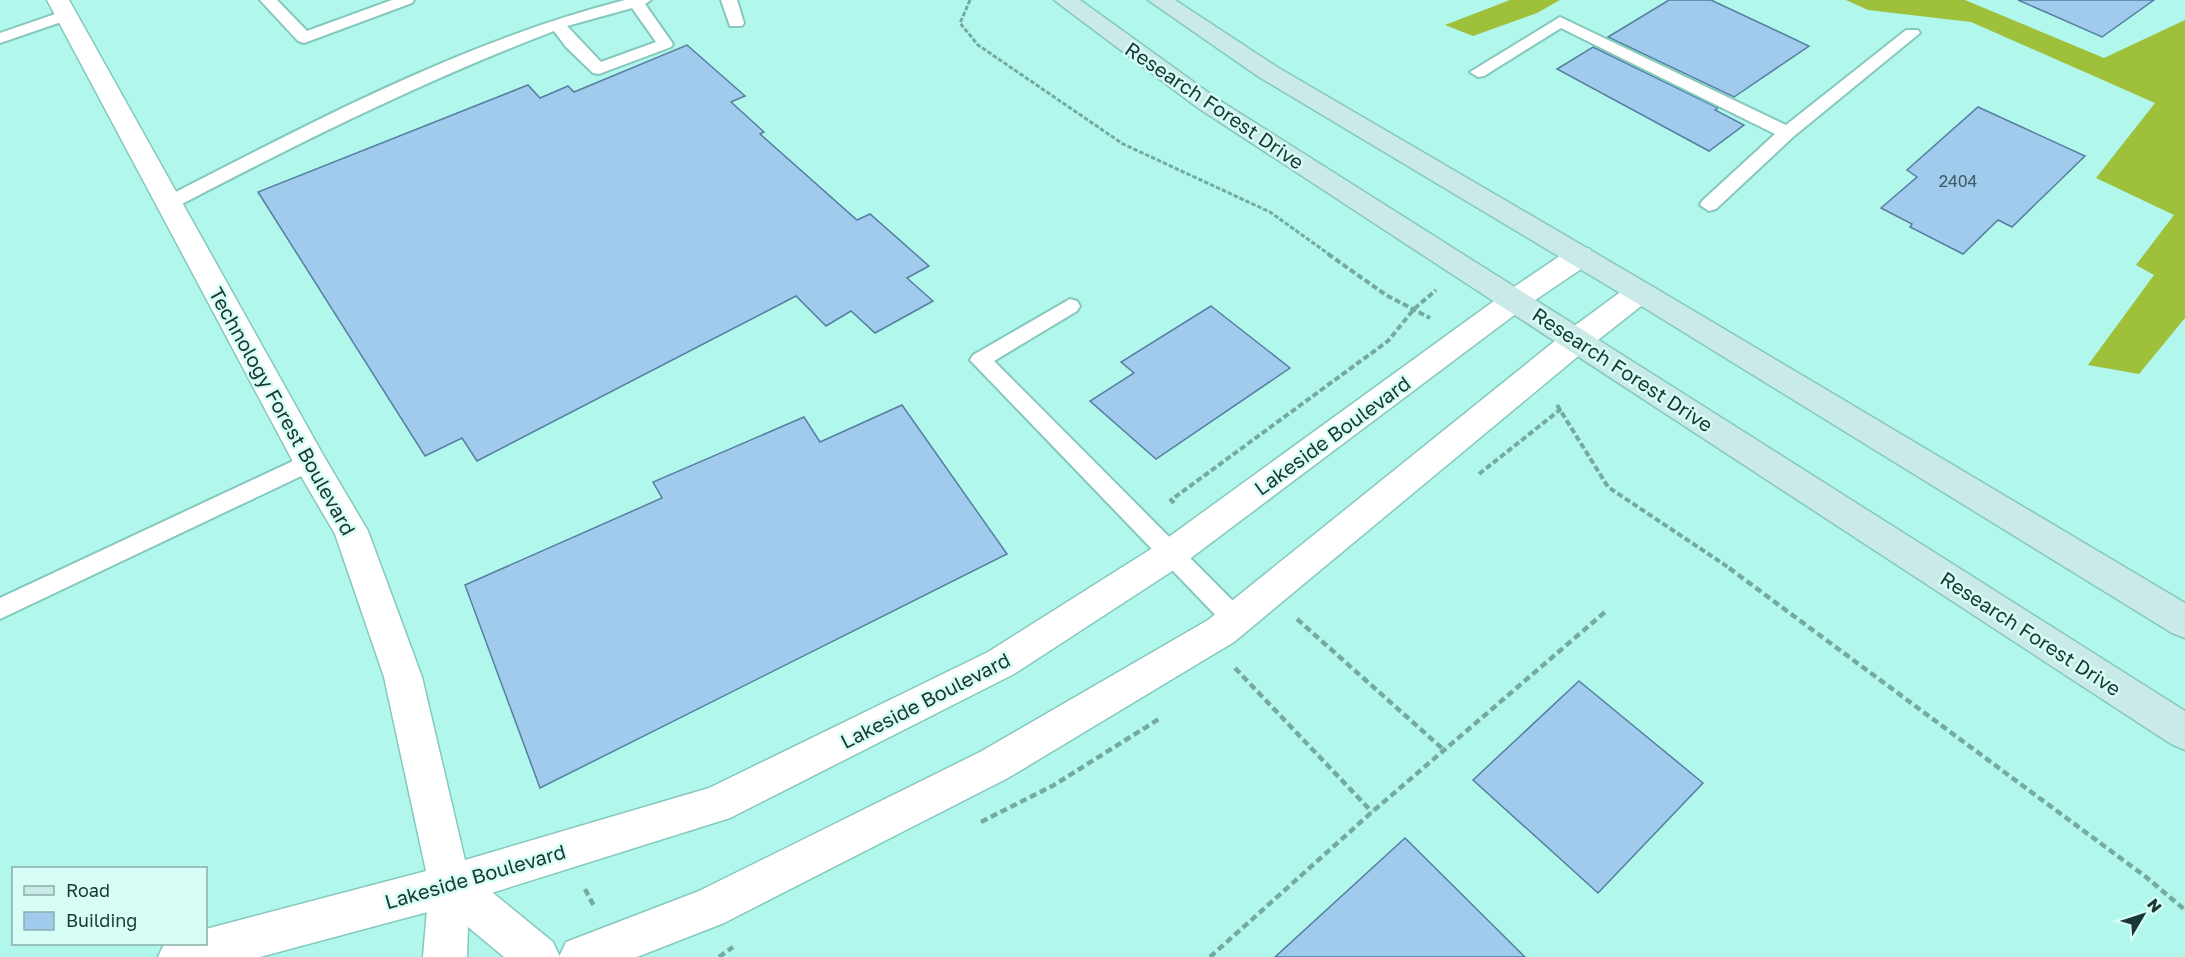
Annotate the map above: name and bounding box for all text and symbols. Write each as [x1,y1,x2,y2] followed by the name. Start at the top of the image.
[1121,36,1309,174] street label: Research Forest Drive
[1939,171,1977,191] house number: 2404
[205,283,361,539] street label: Technology Forest Boulevard
[1528,302,1718,436] street label: Research Forest Drive
[1249,370,1415,500] street label: Lakeside Boulevard
[1936,566,2126,700] street label: Research Forest Drive
[836,647,1014,753] street label: Lakeside Boulevard
[382,839,568,913] street label: Lakeside Boulevard
[12,867,207,945] legend
[66,879,110,901] text: Road
[2113,885,2173,945] north arrow
[2143,895,2166,917] text: N
[66,909,137,931] text: Building

